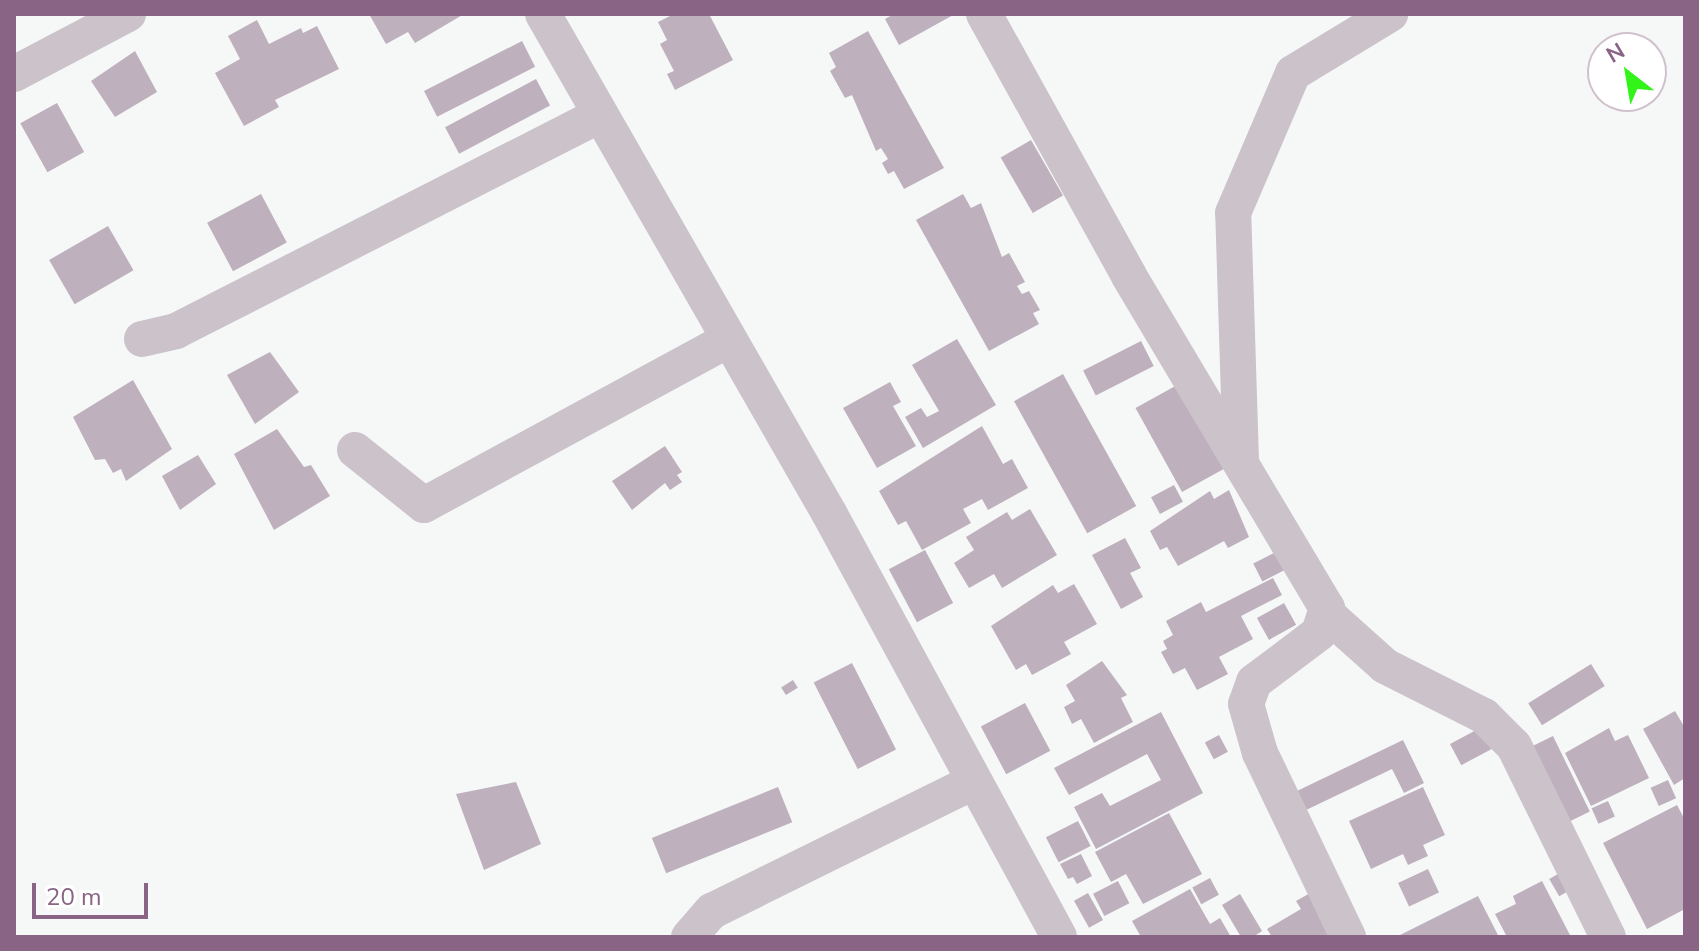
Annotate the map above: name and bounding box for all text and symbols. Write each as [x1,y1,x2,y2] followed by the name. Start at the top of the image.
[1587,32,1667,112] north arrow
[1601,36,1630,70] text: N
[36,867,152,917] scale bar
[46,881,102,913] text: 20 m

